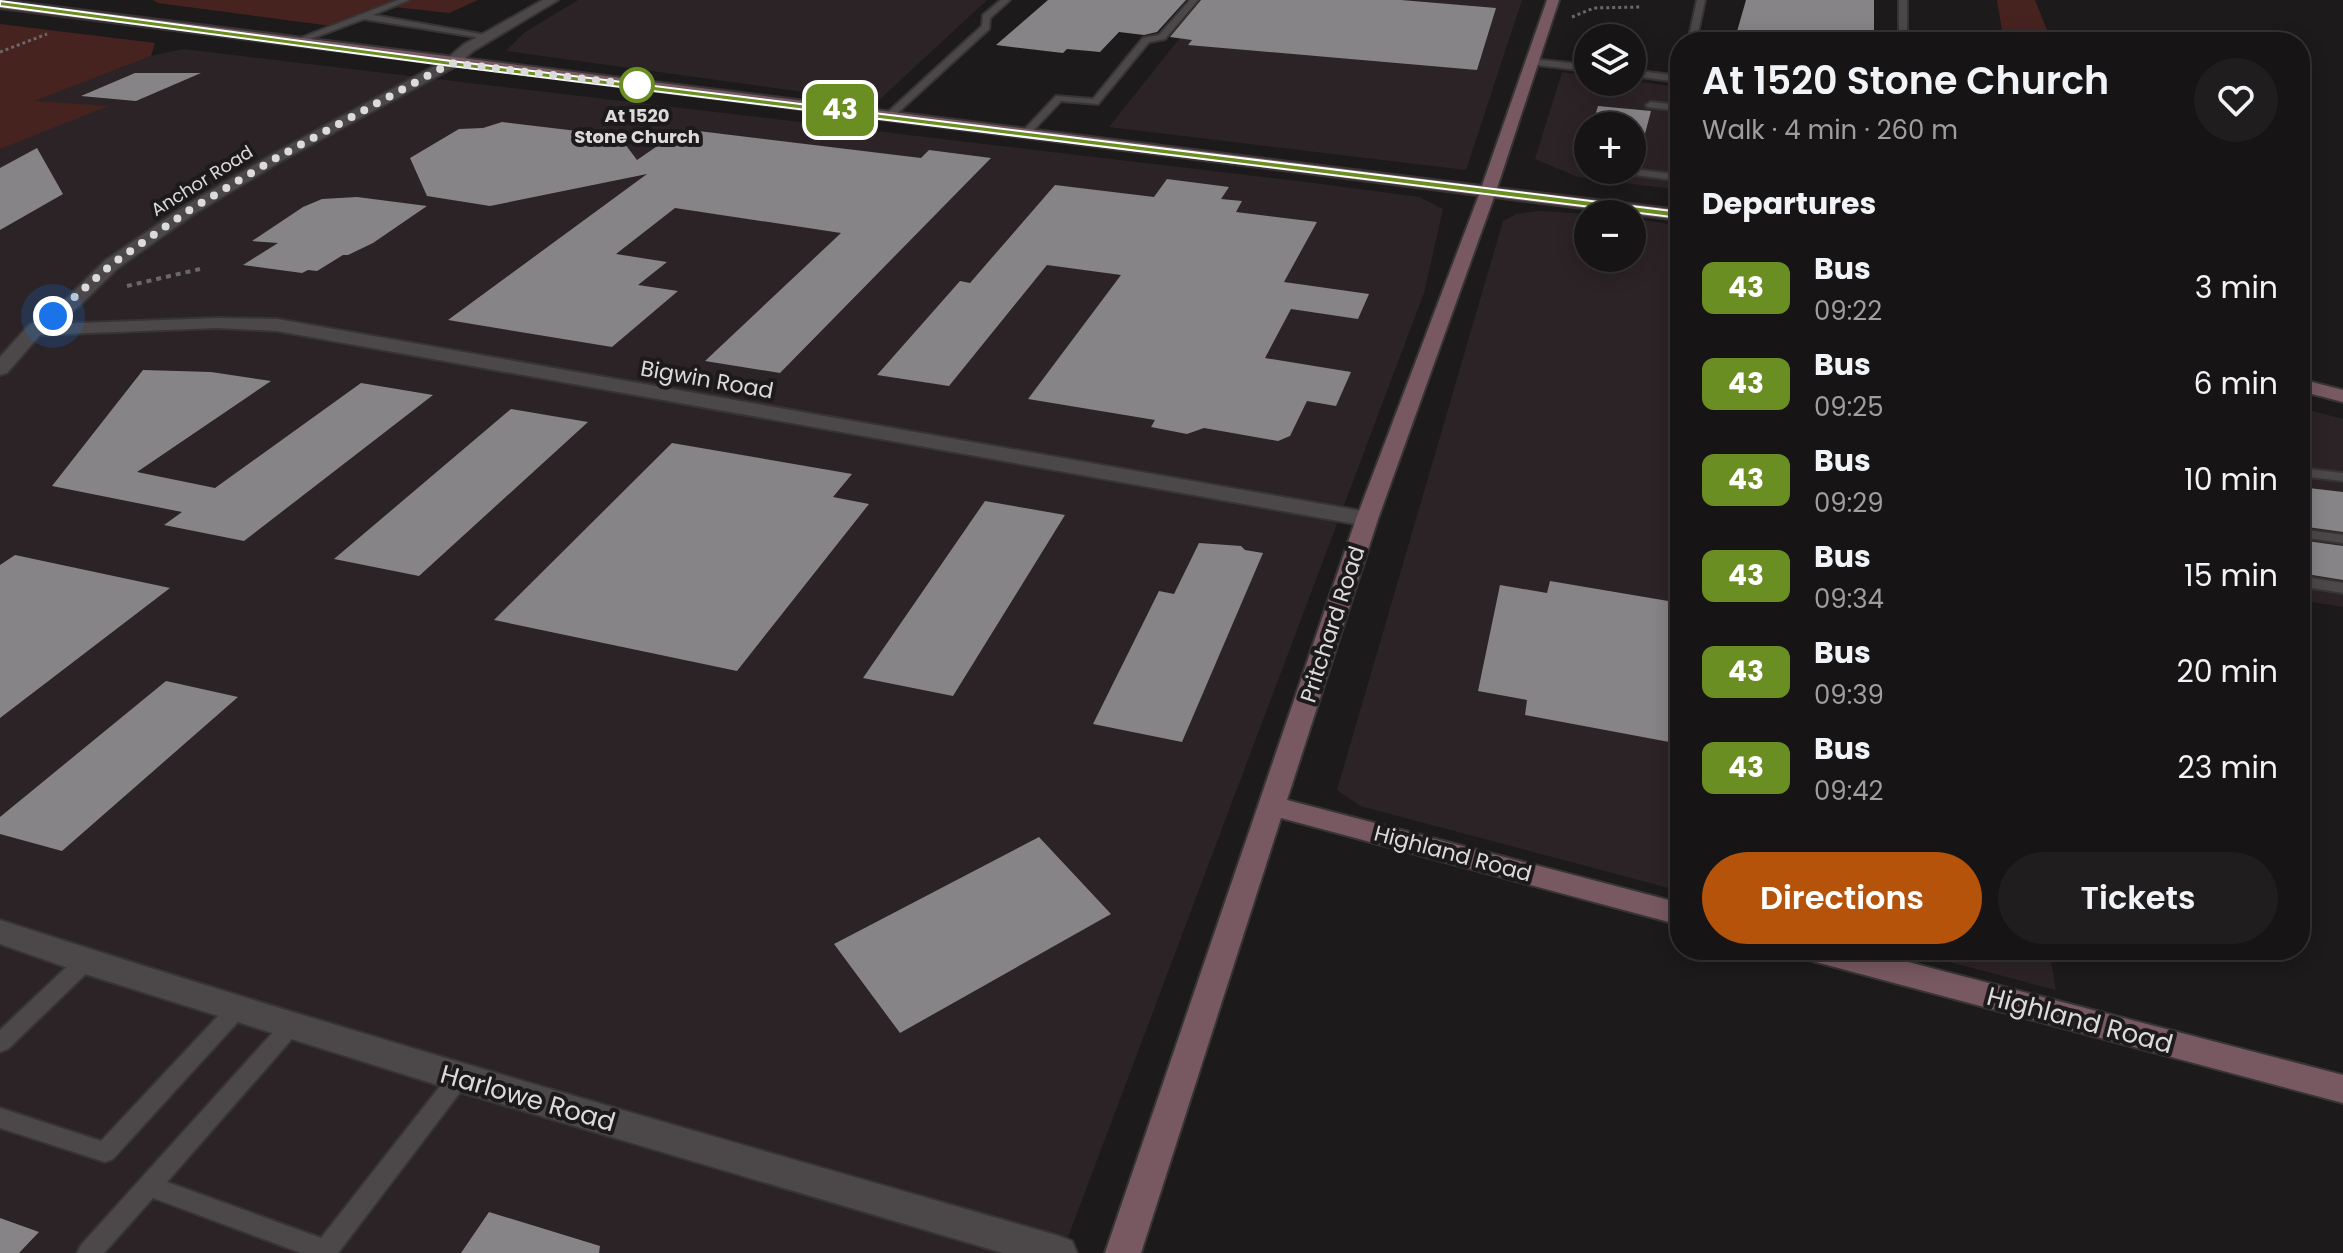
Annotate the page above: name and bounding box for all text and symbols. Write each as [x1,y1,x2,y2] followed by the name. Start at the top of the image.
[1574,24,1646,272] map controls
[1574,24,1646,96] button: layers
[1702,54,2109,107] text: At 1520 Stone Church
[2194,58,2278,142] button: heart
[620,68,654,102] marker: At 1520 Stone Church
[804,84,876,136] line badge: 43
[822,90,858,129] text: 43
[574,103,700,149] place label: At 1520 Stone Church
[1574,112,1646,184] button: +
[1702,112,1958,148] text: Walk · 4 min · 260 m
[146,139,258,222] street label: Anchor Road
[1702,182,1876,225] text: Departures
[1574,200,1646,272] button: −
[1814,247,1871,290] text: Bus
[2195,266,2278,309] text: 3 min
[1728,268,1764,307] text: 43
[1814,293,1882,329] text: 09:22
[33,296,73,336] your location
[1814,343,1871,386] text: Bus
[638,353,776,406] street label: Bigwin Road
[2193,362,2278,405] text: 6 min
[1728,364,1764,403] text: 43
[1814,389,1884,425] text: 09:25
[1814,439,1871,482] text: Bus
[2184,458,2278,501] text: 10 min
[1728,460,1764,499] text: 43
[1814,485,1884,521] text: 09:29
[1814,535,1871,578] text: Bus
[1293,542,1372,706] street label: Pritchard Road
[2184,554,2278,597] text: 15 min
[1728,556,1764,595] text: 43
[1814,581,1884,617] text: 09:34
[1814,631,1871,674] text: Bus
[2176,650,2278,693] text: 20 min
[1728,652,1764,691] text: 43
[1814,677,1884,713] text: 09:39
[1814,727,1871,770] text: Bus
[2178,746,2278,789] text: 23 min
[1728,748,1764,787] text: 43
[1814,773,1884,809] text: 09:42
[1371,818,1535,889] street label: Highland Road
[1702,852,1982,944] button: Directions
[1998,852,2278,944] button: Tickets
[1983,978,2177,1062] street label: Highland Road
[436,1056,620,1140] street label: Harlowe Road

